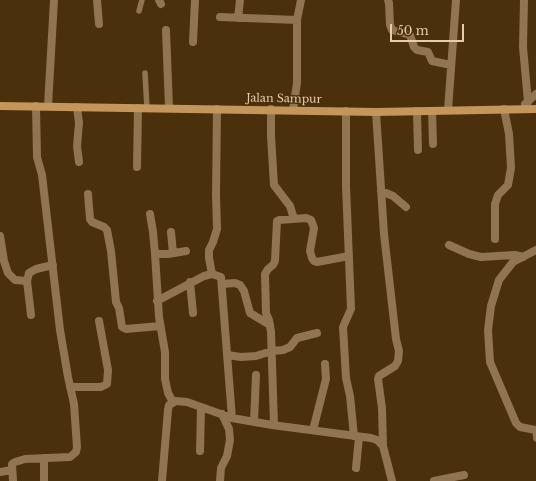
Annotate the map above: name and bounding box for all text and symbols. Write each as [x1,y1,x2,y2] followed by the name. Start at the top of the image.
[392,16,466,42] scale bar
[397,23,429,38] text: 50 m
[246,92,322,106] street label: Jalan Sampur

